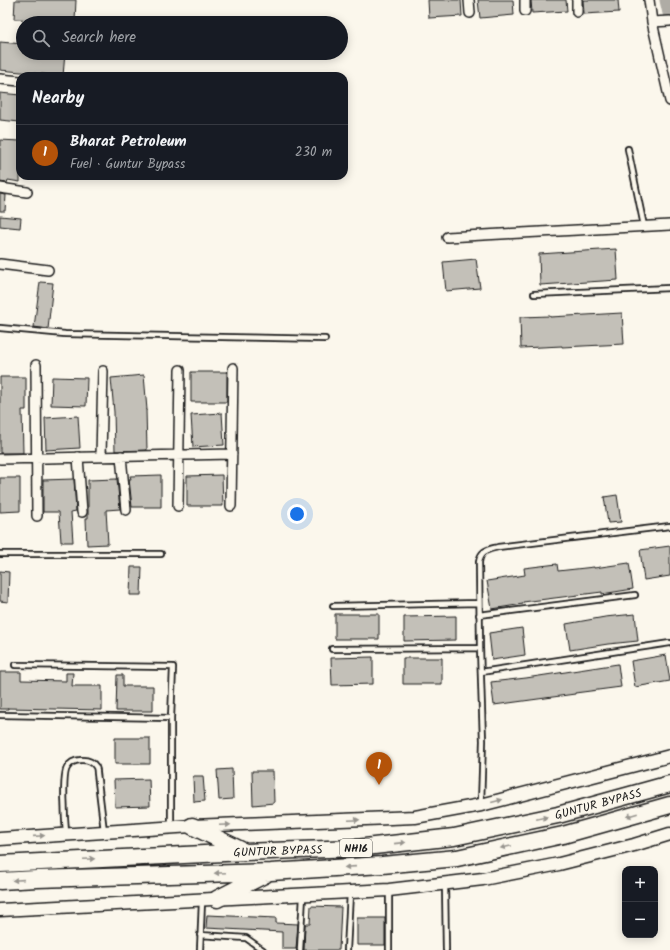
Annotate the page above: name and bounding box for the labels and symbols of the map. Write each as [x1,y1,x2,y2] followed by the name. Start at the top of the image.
[287,504,307,524] your location
[366,752,392,785] pin: 1
[553,784,644,825] street label: GUNTUR BYPASS
[491,798,503,804] one-way arrow
[626,813,639,819] one-way arrow
[536,815,548,821] one-way arrow
[348,816,360,823] one-way arrow
[219,821,231,828] one-way arrow
[33,833,45,840] one-way arrow
[340,839,372,857] road number: NH16
[394,839,406,846] one-way arrow
[233,840,324,863] street label: GUNTUR BYPASS
[500,844,513,850] one-way arrow
[83,856,95,863] one-way arrow
[344,863,356,870] one-way arrow
[213,870,226,876] one-way arrow
[12,876,24,883] one-way arrow

